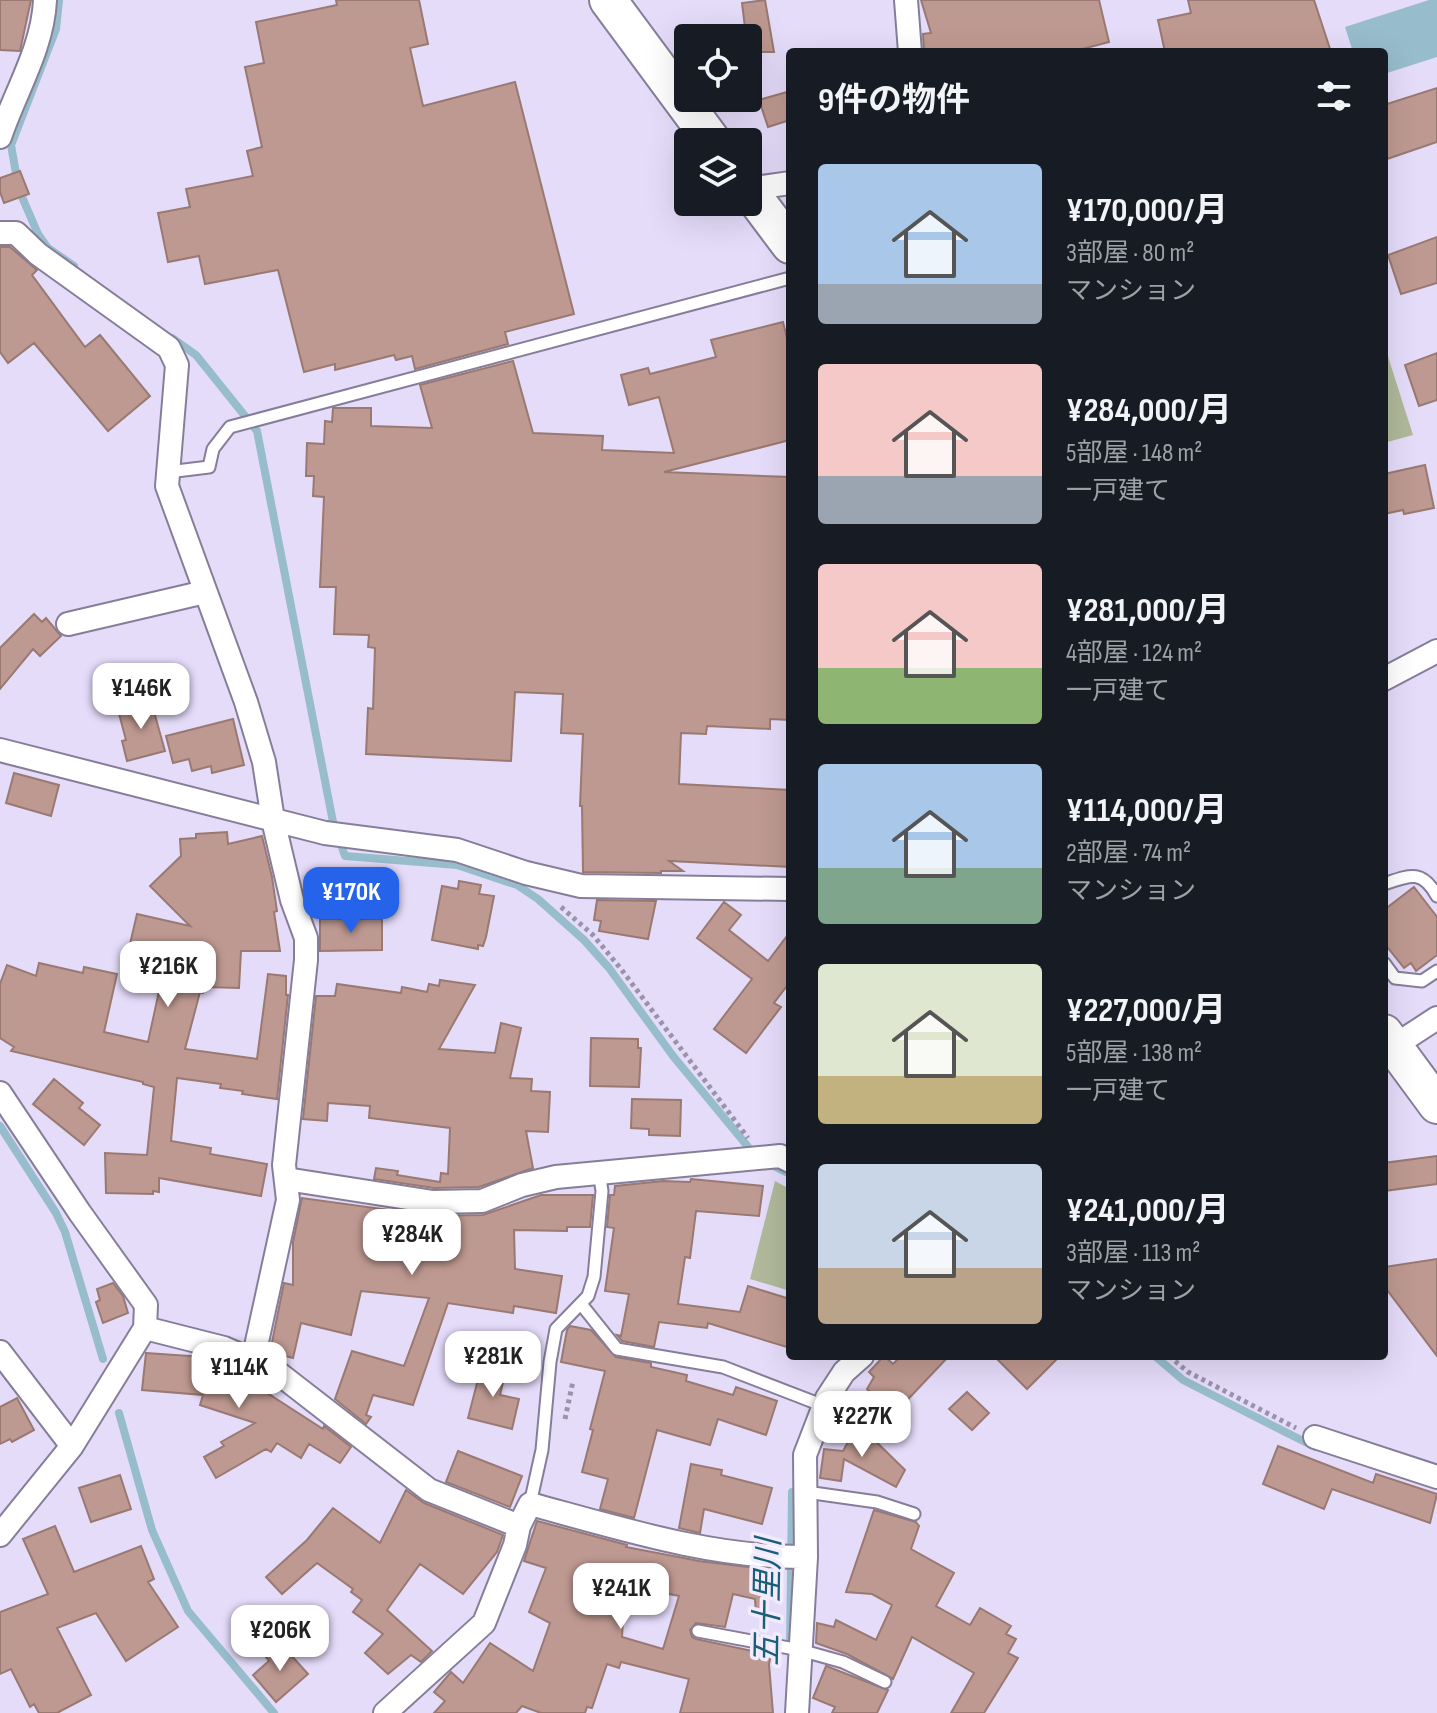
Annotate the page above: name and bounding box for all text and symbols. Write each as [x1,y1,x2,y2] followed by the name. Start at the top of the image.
[674,24,762,216] map controls
[674,24,762,112] button: locate
[1312,74,1356,118] icon: filters
[818,80,970,121] text: 9件の物件
[674,128,762,216] button: layers
[1066,190,1228,231] text: ¥170,000/月
[882,196,978,292] icon: home
[1066,238,1194,269] text: 3部屋 · 80 m²
[1066,276,1196,307] text: マンション
[1066,390,1232,431] text: ¥284,000/月
[882,396,978,492] icon: home
[1066,438,1202,469] text: 5部屋 · 148 m²
[1066,476,1170,507] text: 一戸建て
[1066,590,1230,631] text: ¥281,000/月
[882,596,978,692] icon: home
[1066,638,1202,669] text: 4部屋 · 124 m²
[85,663,197,731] pin: ¥146K
[111,673,171,704] text: ¥146K
[1066,676,1170,707] text: 一戸建て
[1066,790,1228,831] text: ¥114,000/月
[882,796,978,892] icon: home
[1066,838,1191,869] text: 2部屋 · 74 m²
[295,867,407,935] pin: ¥170K
[1066,876,1196,907] text: マンション
[321,877,381,908] text: ¥170K
[112,941,224,1009] pin: ¥216K
[138,951,198,982] text: ¥216K
[1066,990,1226,1031] text: ¥227,000/月
[882,996,978,1092] icon: home
[1066,1038,1202,1069] text: 5部屋 · 138 m²
[1066,1076,1170,1107] text: 一戸建て
[1066,1190,1229,1231] text: ¥241,000/月
[882,1196,978,1292] icon: home
[356,1209,468,1277] pin: ¥284K
[381,1219,443,1250] text: ¥284K
[1066,1238,1200,1269] text: 3部屋 · 113 m²
[1066,1276,1196,1307] text: マンション
[437,1331,549,1399] pin: ¥281K
[463,1341,523,1372] text: ¥281K
[183,1342,295,1410] pin: ¥114K
[210,1352,268,1383] text: ¥114K
[806,1391,918,1459] pin: ¥227K
[832,1401,892,1432] text: ¥227K
[748,1535,789,1666] water label: 五十里川
[565,1563,677,1631] pin: ¥241K
[591,1573,651,1604] text: ¥241K
[224,1605,336,1673] pin: ¥206K
[249,1615,311,1646] text: ¥206K

